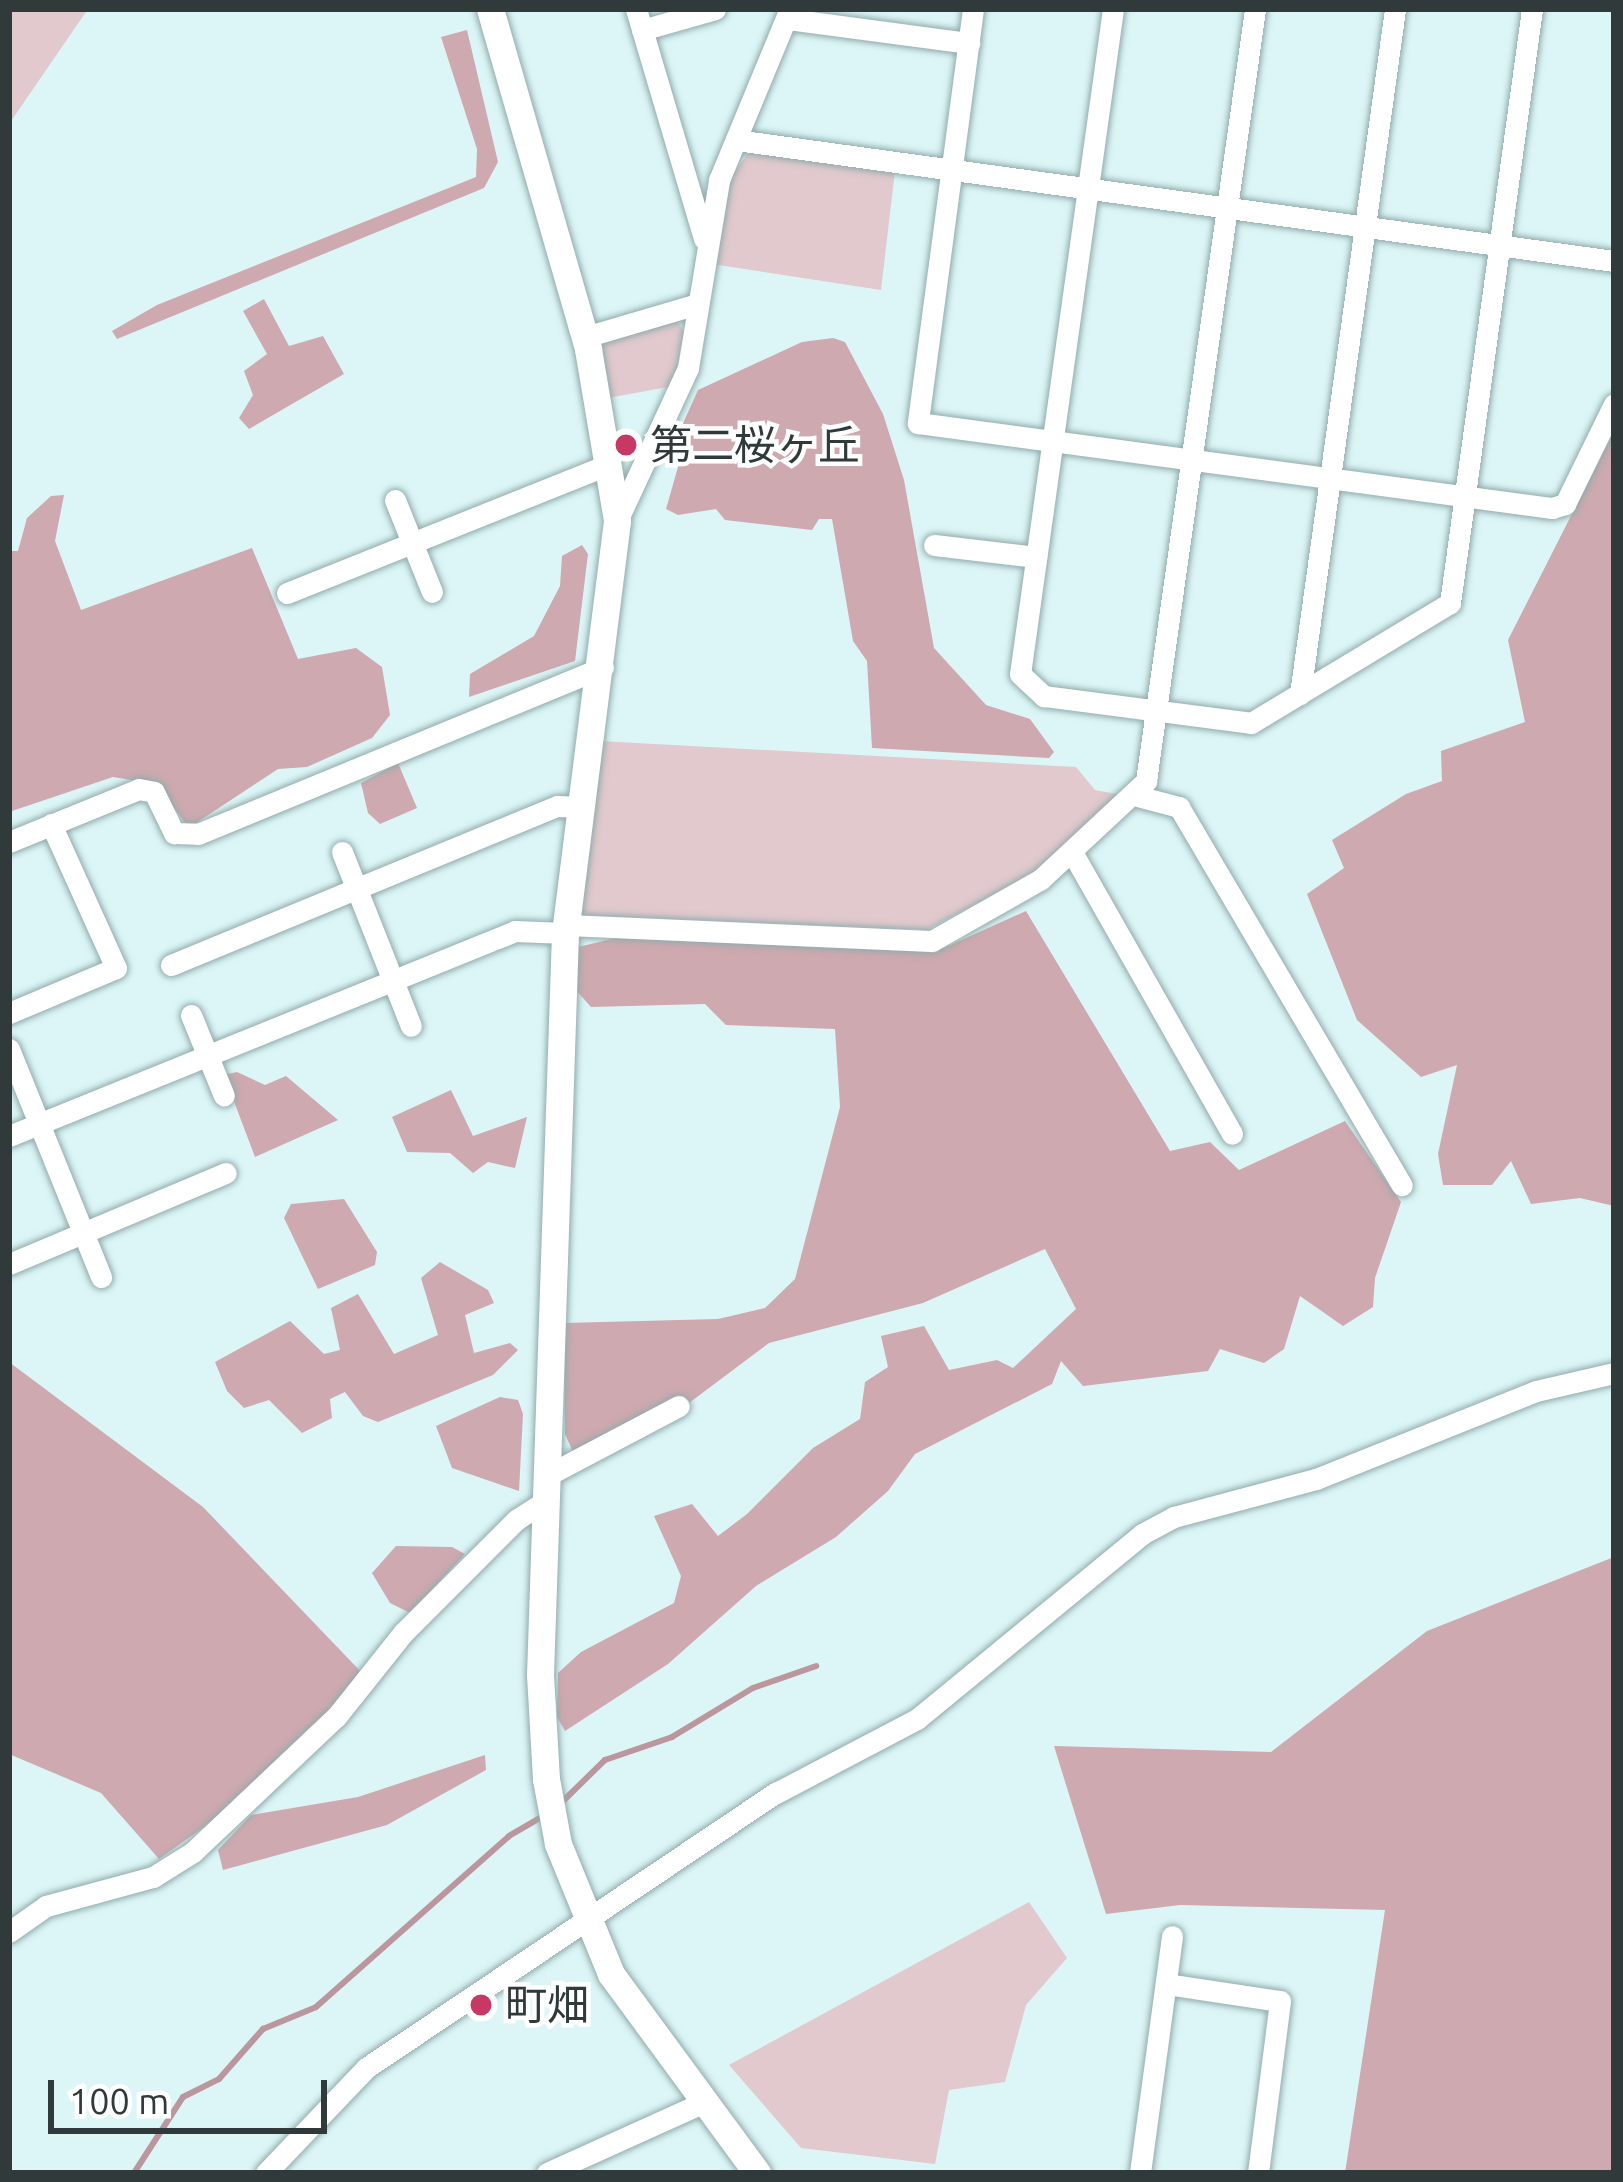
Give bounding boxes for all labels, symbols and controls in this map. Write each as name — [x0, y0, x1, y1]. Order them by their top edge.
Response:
place label: 第二桜ヶ丘 — [650, 420, 860, 470]
marker: 第二桜ヶ丘 — [613, 432, 639, 458]
place label: 町畑 — [505, 1980, 589, 2030]
marker: 町畑 — [468, 1992, 494, 2018]
scale bar — [54, 2056, 333, 2130]
text: 100 m — [69, 2080, 169, 2121]

